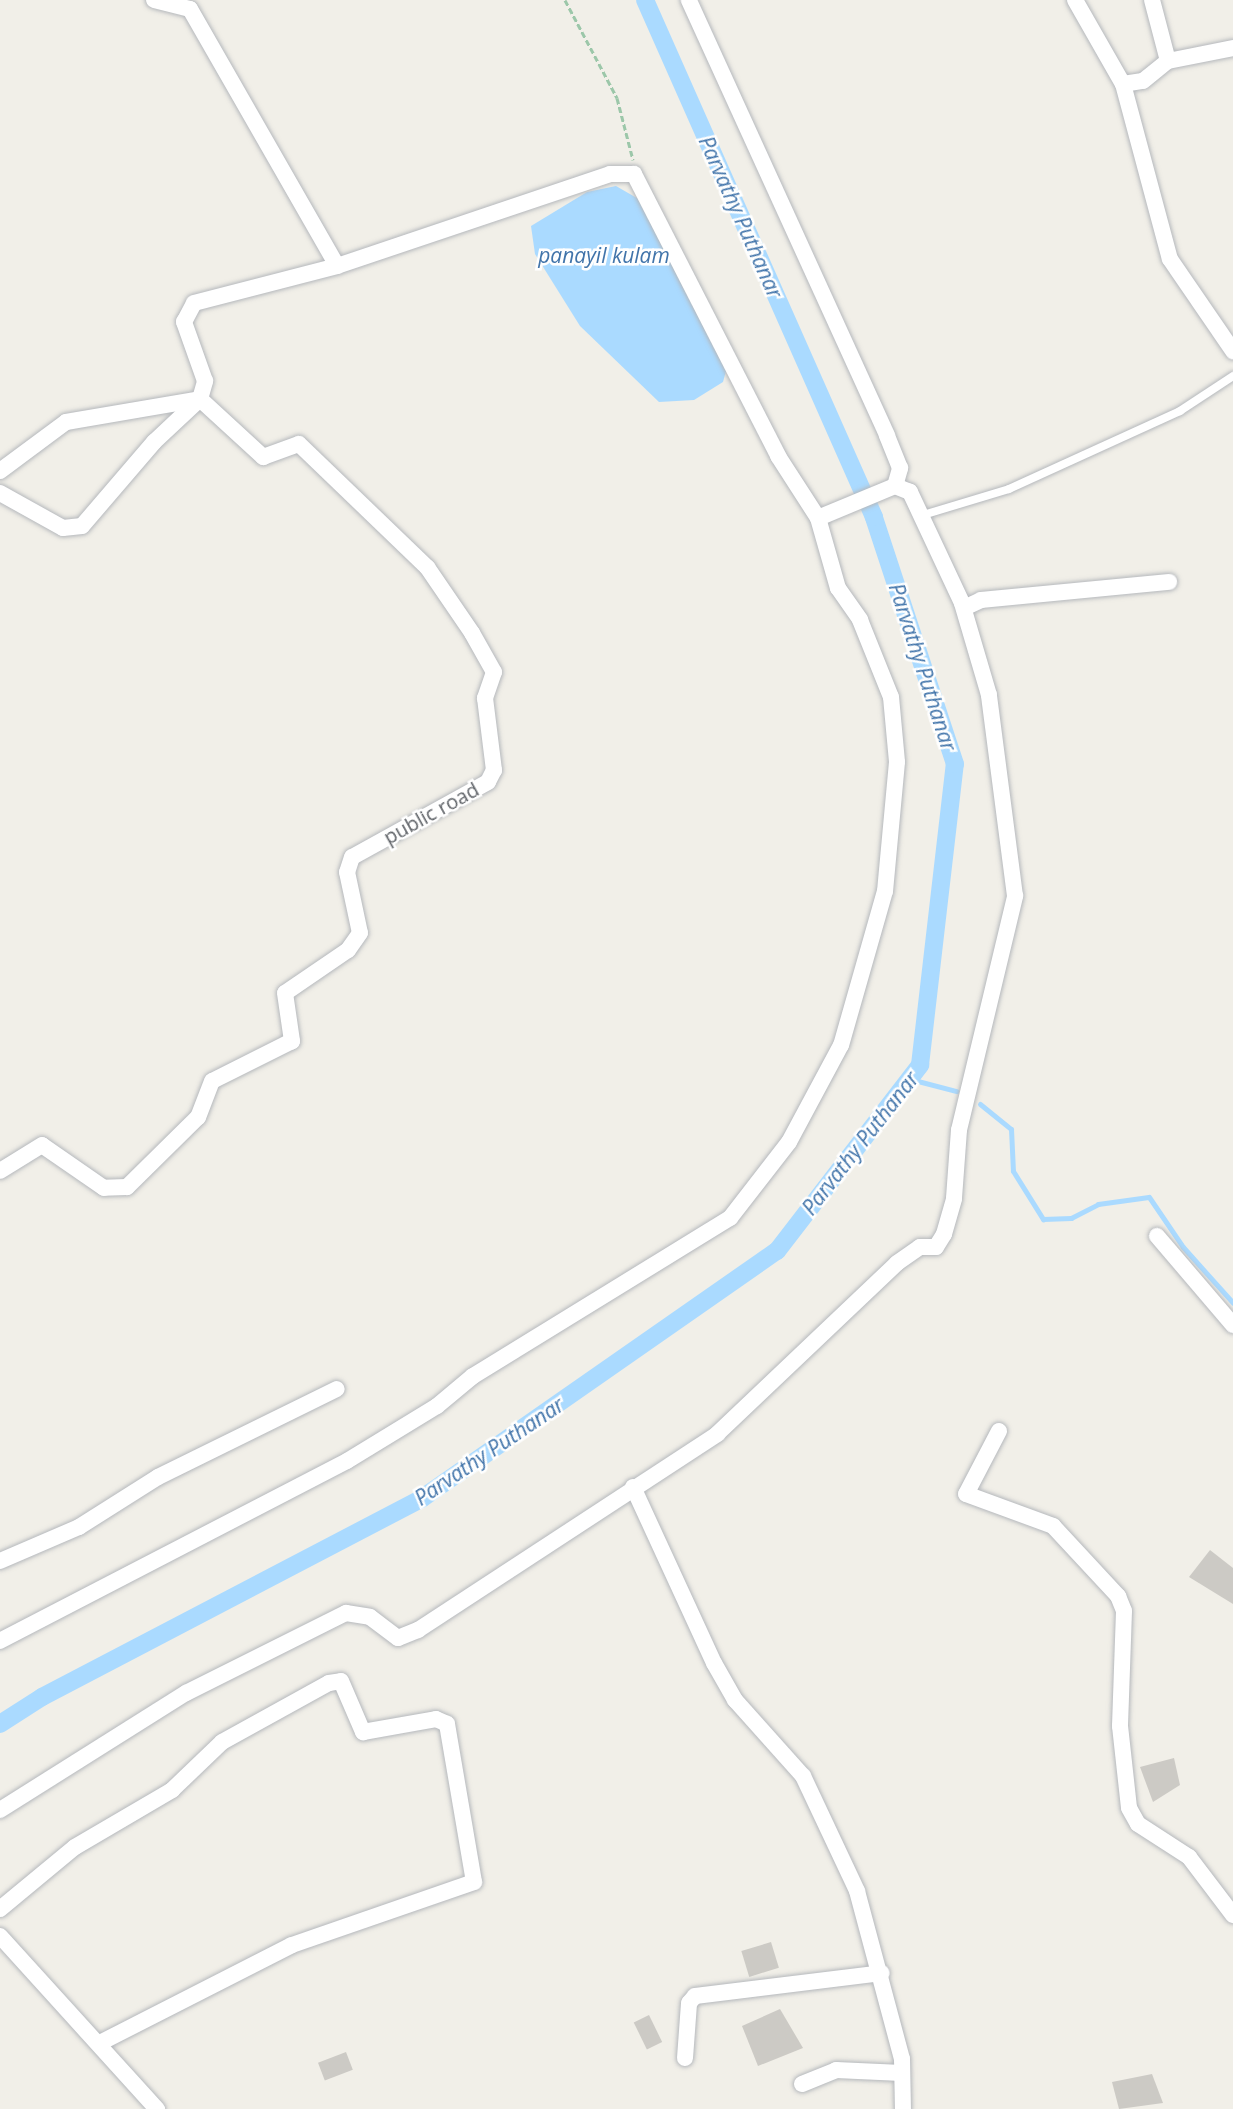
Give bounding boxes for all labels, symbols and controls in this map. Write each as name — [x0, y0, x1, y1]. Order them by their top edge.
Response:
water label: Parvathy Puthanar — [694, 132, 788, 302]
water label: panayil kulam — [538, 242, 670, 268]
water label: Parvathy Puthanar — [884, 580, 962, 754]
street label: public road — [379, 777, 483, 849]
water label: Parvathy Puthanar — [796, 1066, 924, 1220]
water label: Parvathy Puthanar — [409, 1392, 569, 1510]

